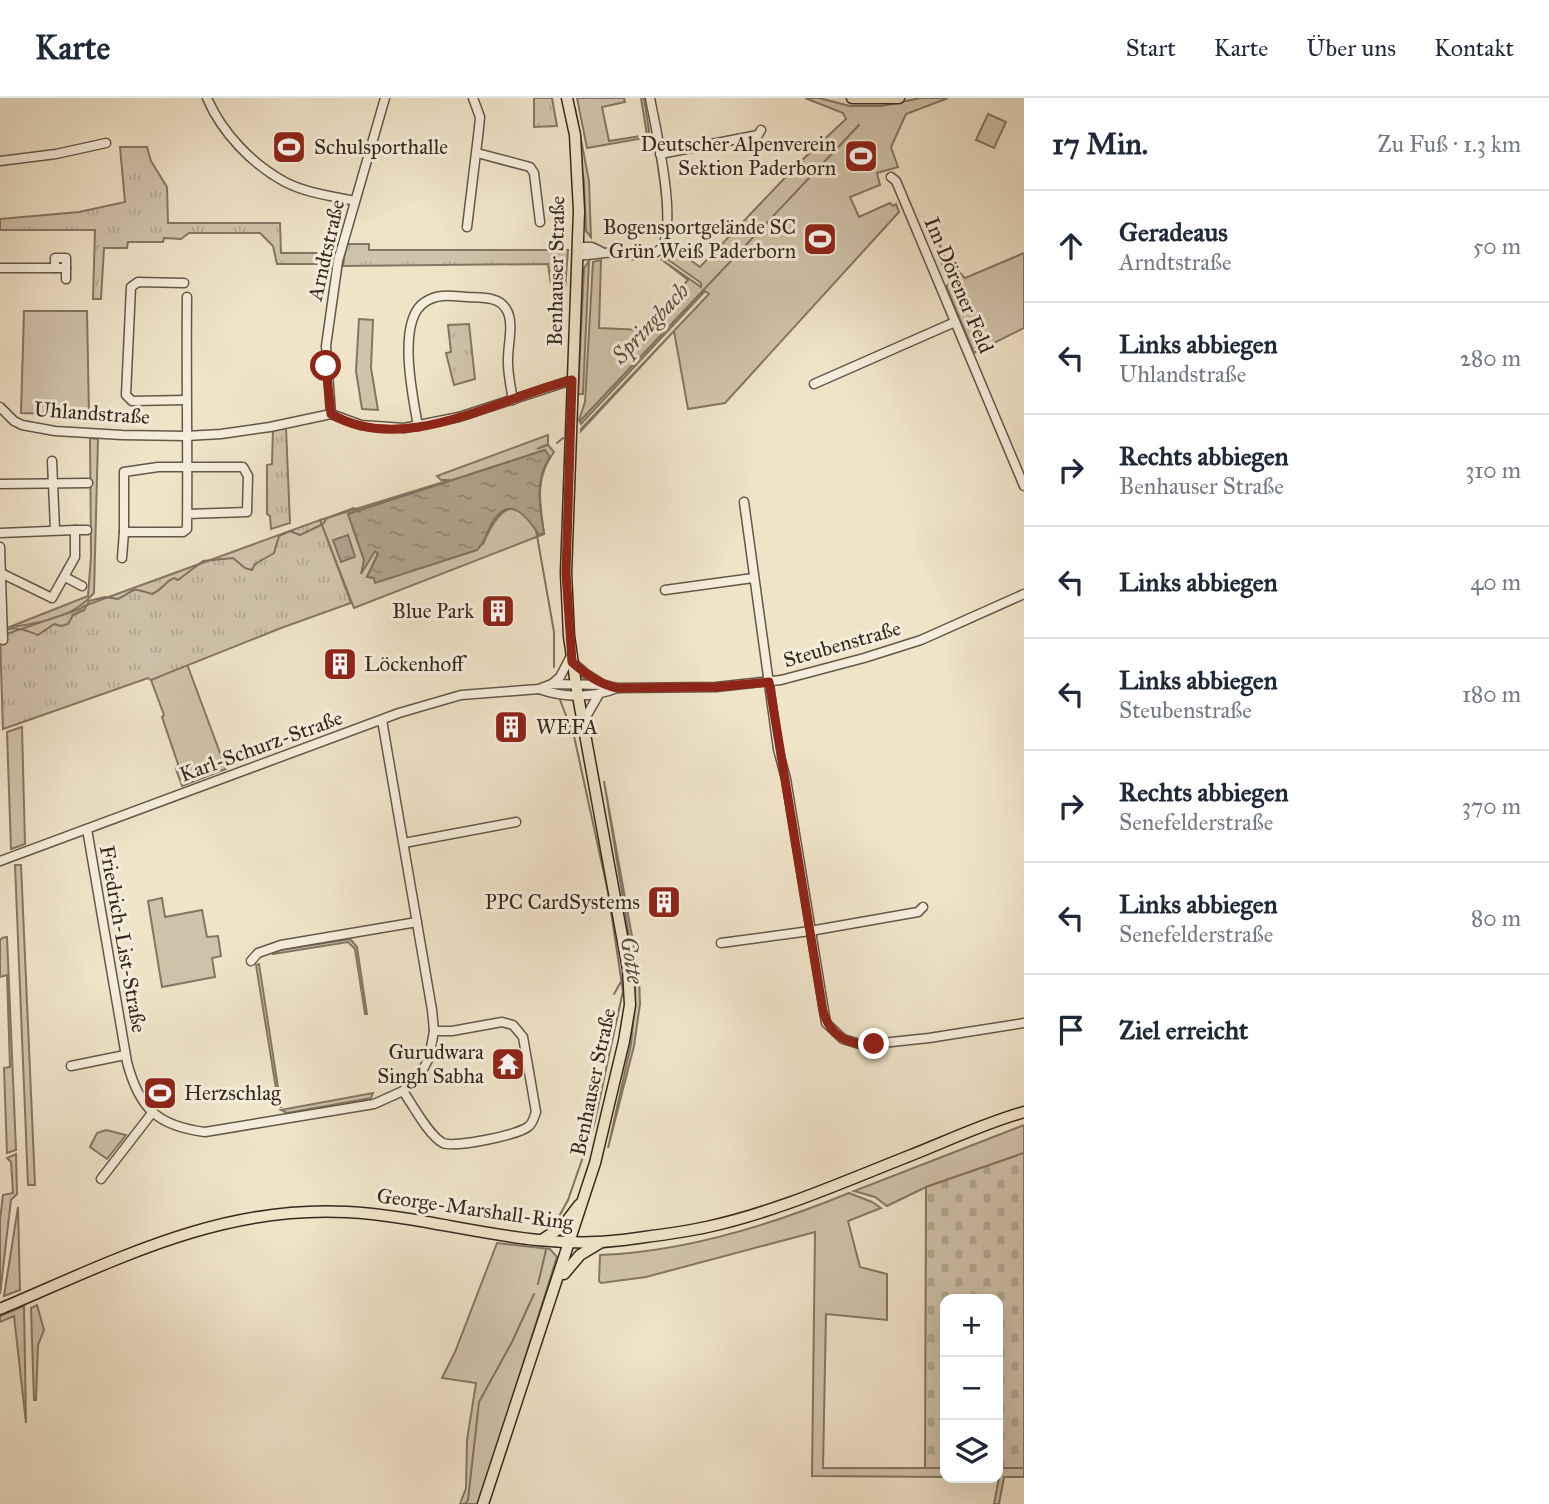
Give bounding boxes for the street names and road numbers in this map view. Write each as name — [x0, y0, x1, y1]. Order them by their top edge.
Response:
street label: Benhauser Straße — [542, 195, 570, 346]
street label: Arndtstraße — [302, 197, 350, 304]
street label: Im Dörener Feld — [919, 213, 1000, 357]
street label: Uhlandstraße — [33, 396, 151, 430]
street label: Steubenstraße — [780, 615, 904, 673]
street label: Karl-Schurz-Straße — [176, 704, 346, 788]
street label: Friedrich-List-Straße — [94, 843, 152, 1035]
street label: Benhauser Straße — [565, 1005, 621, 1158]
street label: George-Marshall-Ring — [375, 1182, 575, 1236]

